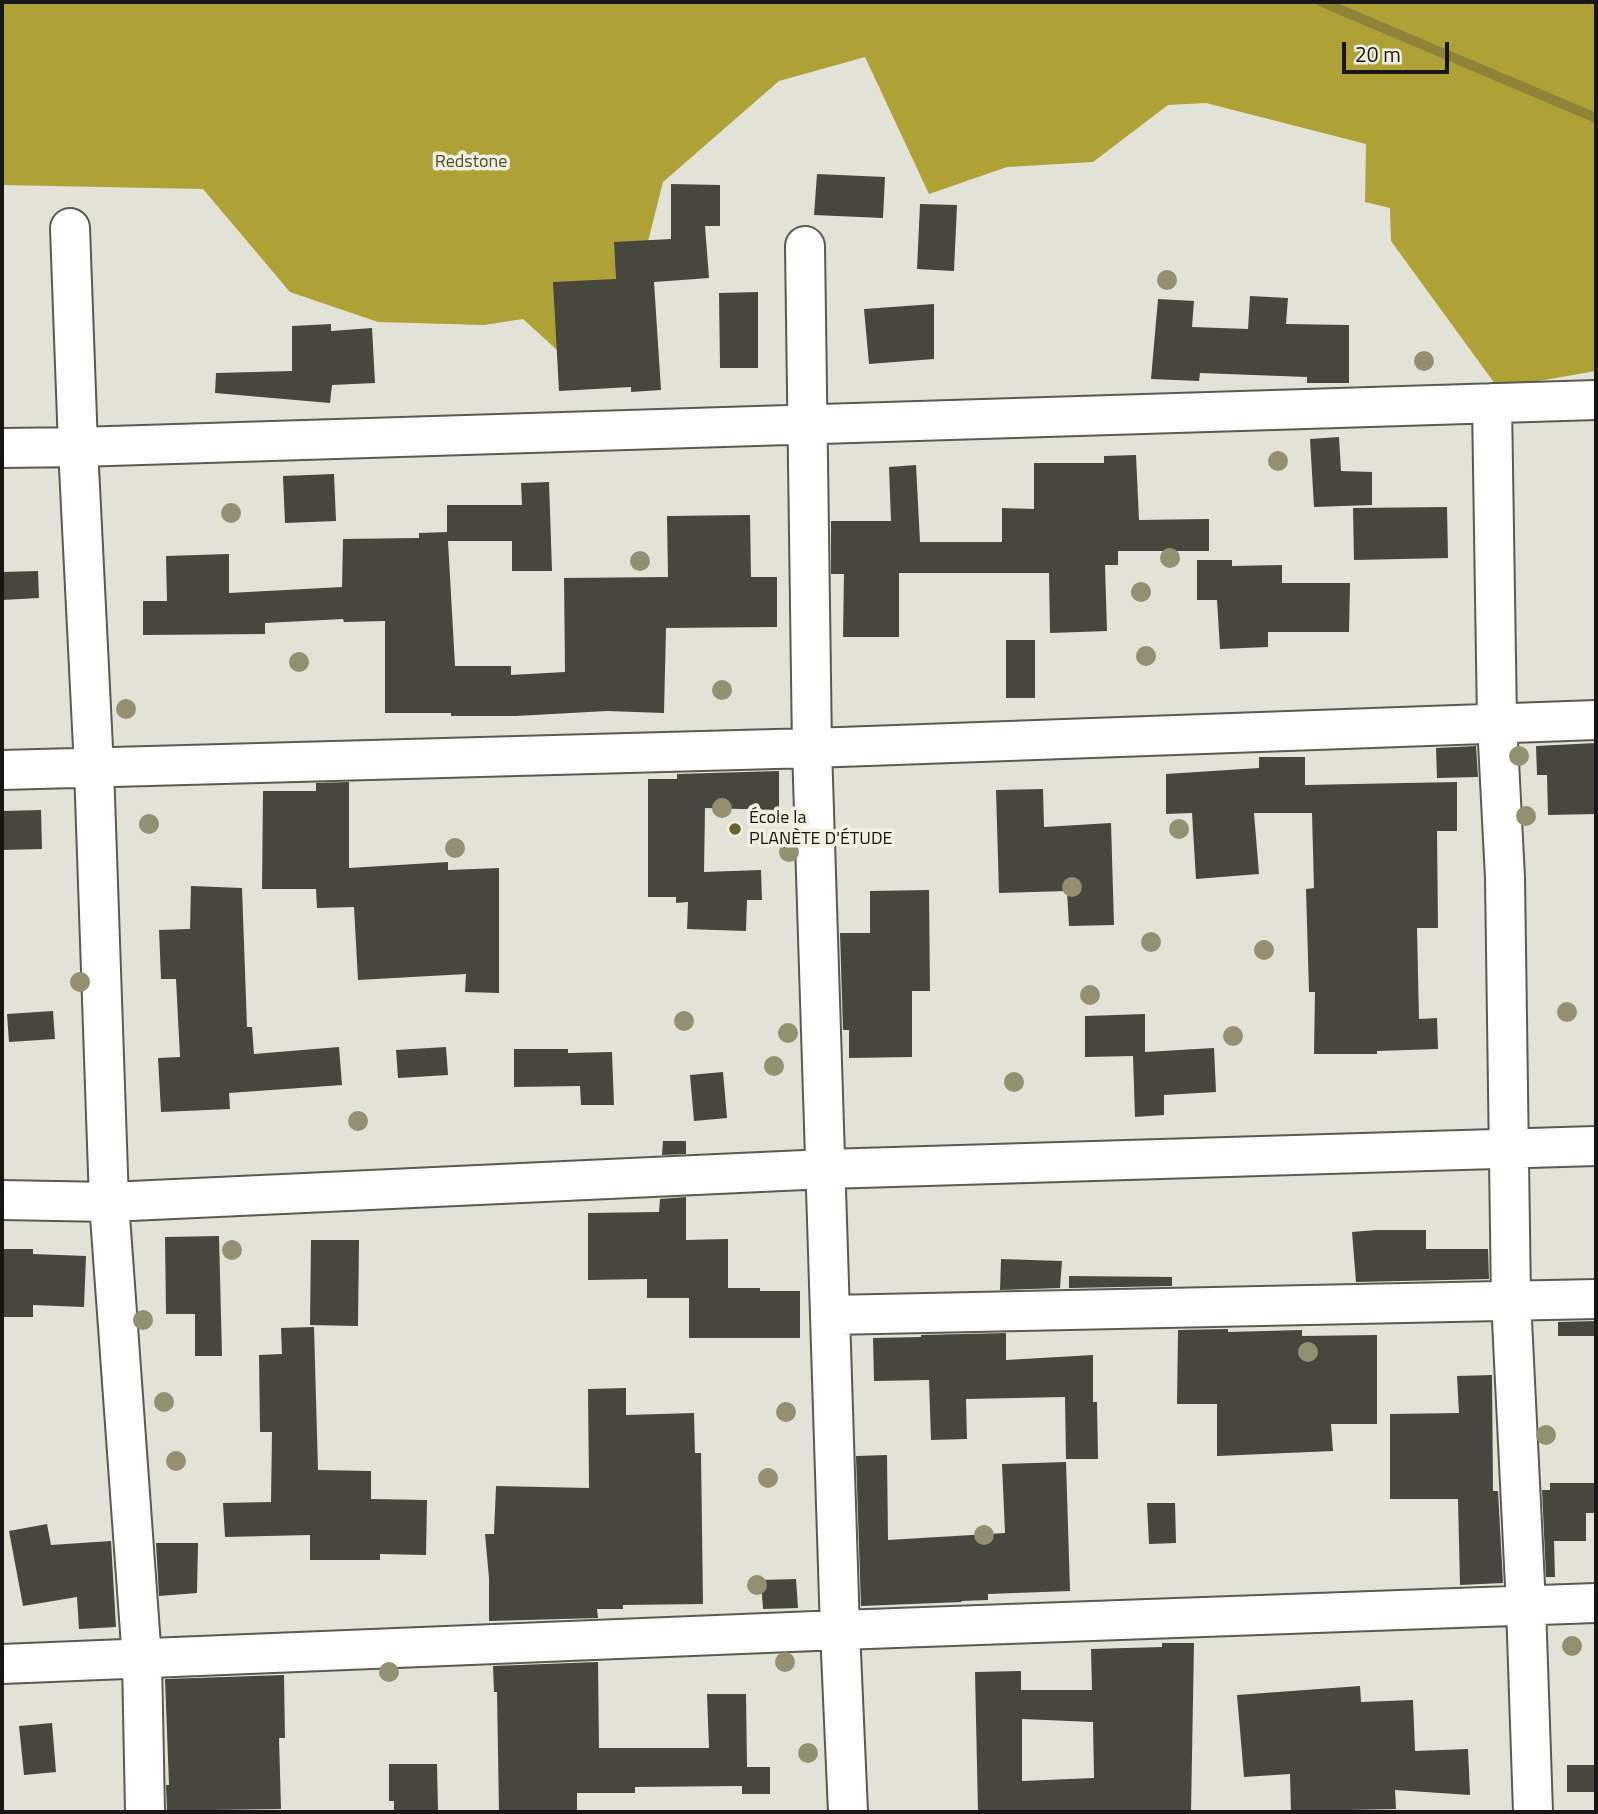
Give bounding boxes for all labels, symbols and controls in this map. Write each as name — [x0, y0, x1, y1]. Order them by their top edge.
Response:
scale bar — [1346, 28, 1453, 72]
text: 20 m — [1355, 38, 1401, 70]
park label: Redstone — [435, 152, 507, 174]
place label: École la PLANÈTE D'ÉTUDE — [749, 808, 892, 850]
marker: École la PLANÈTE D'ÉTUDE — [727, 821, 743, 837]

